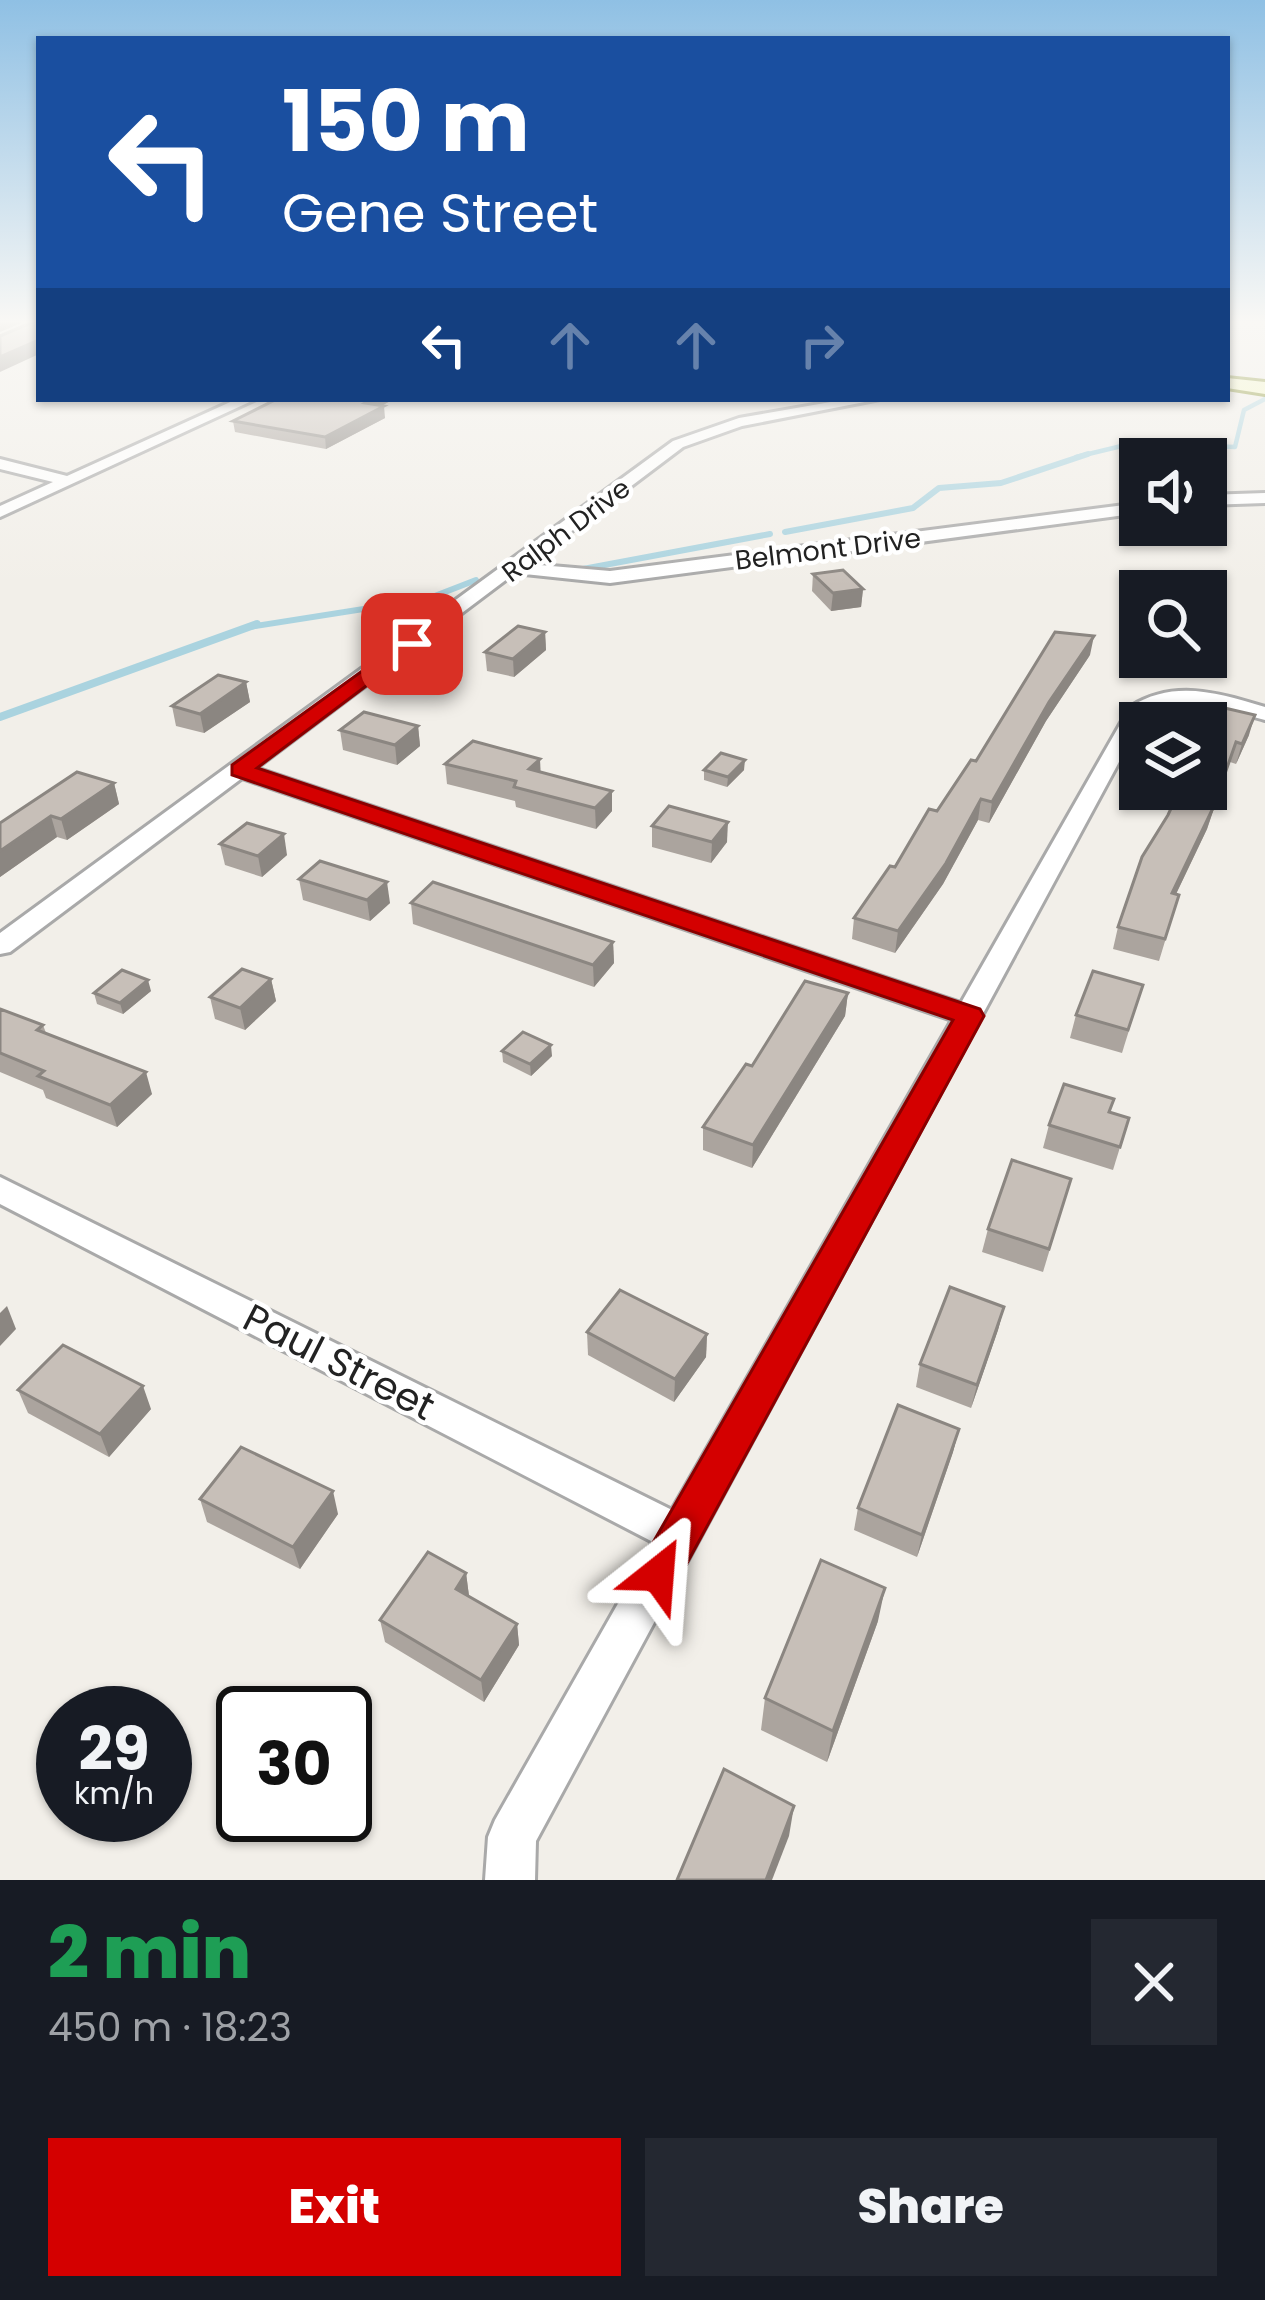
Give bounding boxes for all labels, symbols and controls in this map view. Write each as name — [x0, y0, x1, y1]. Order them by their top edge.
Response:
text: 150 m — [282, 63, 530, 180]
icon: left — [84, 84, 240, 240]
text: Gene Street — [282, 175, 598, 251]
icon: left — [411, 312, 477, 378]
icon: ahead — [537, 312, 603, 378]
icon: ahead — [663, 312, 729, 378]
icon: right — [789, 312, 855, 378]
map controls — [1119, 438, 1227, 810]
button: sound — [1119, 438, 1227, 546]
street label: Ralph Drive — [494, 470, 638, 590]
street label: Belmont Drive — [733, 519, 923, 579]
button: search — [1119, 570, 1227, 678]
pin — [361, 593, 463, 695]
icon: arrive — [379, 611, 445, 677]
button: layers — [1119, 702, 1227, 810]
street label: Paul Street — [234, 1290, 444, 1434]
position arrow — [595, 1511, 721, 1637]
speed limit sign: 30 — [216, 1686, 372, 1842]
text: 29 — [78, 1707, 150, 1791]
text: km/h — [74, 1772, 154, 1815]
text: 2 min — [48, 1902, 251, 2003]
button: close — [1091, 1919, 1217, 2045]
text: 450 m · 18:23 — [48, 2000, 292, 2055]
button: Exit — [48, 2138, 621, 2276]
button: Share — [645, 2138, 1217, 2276]

